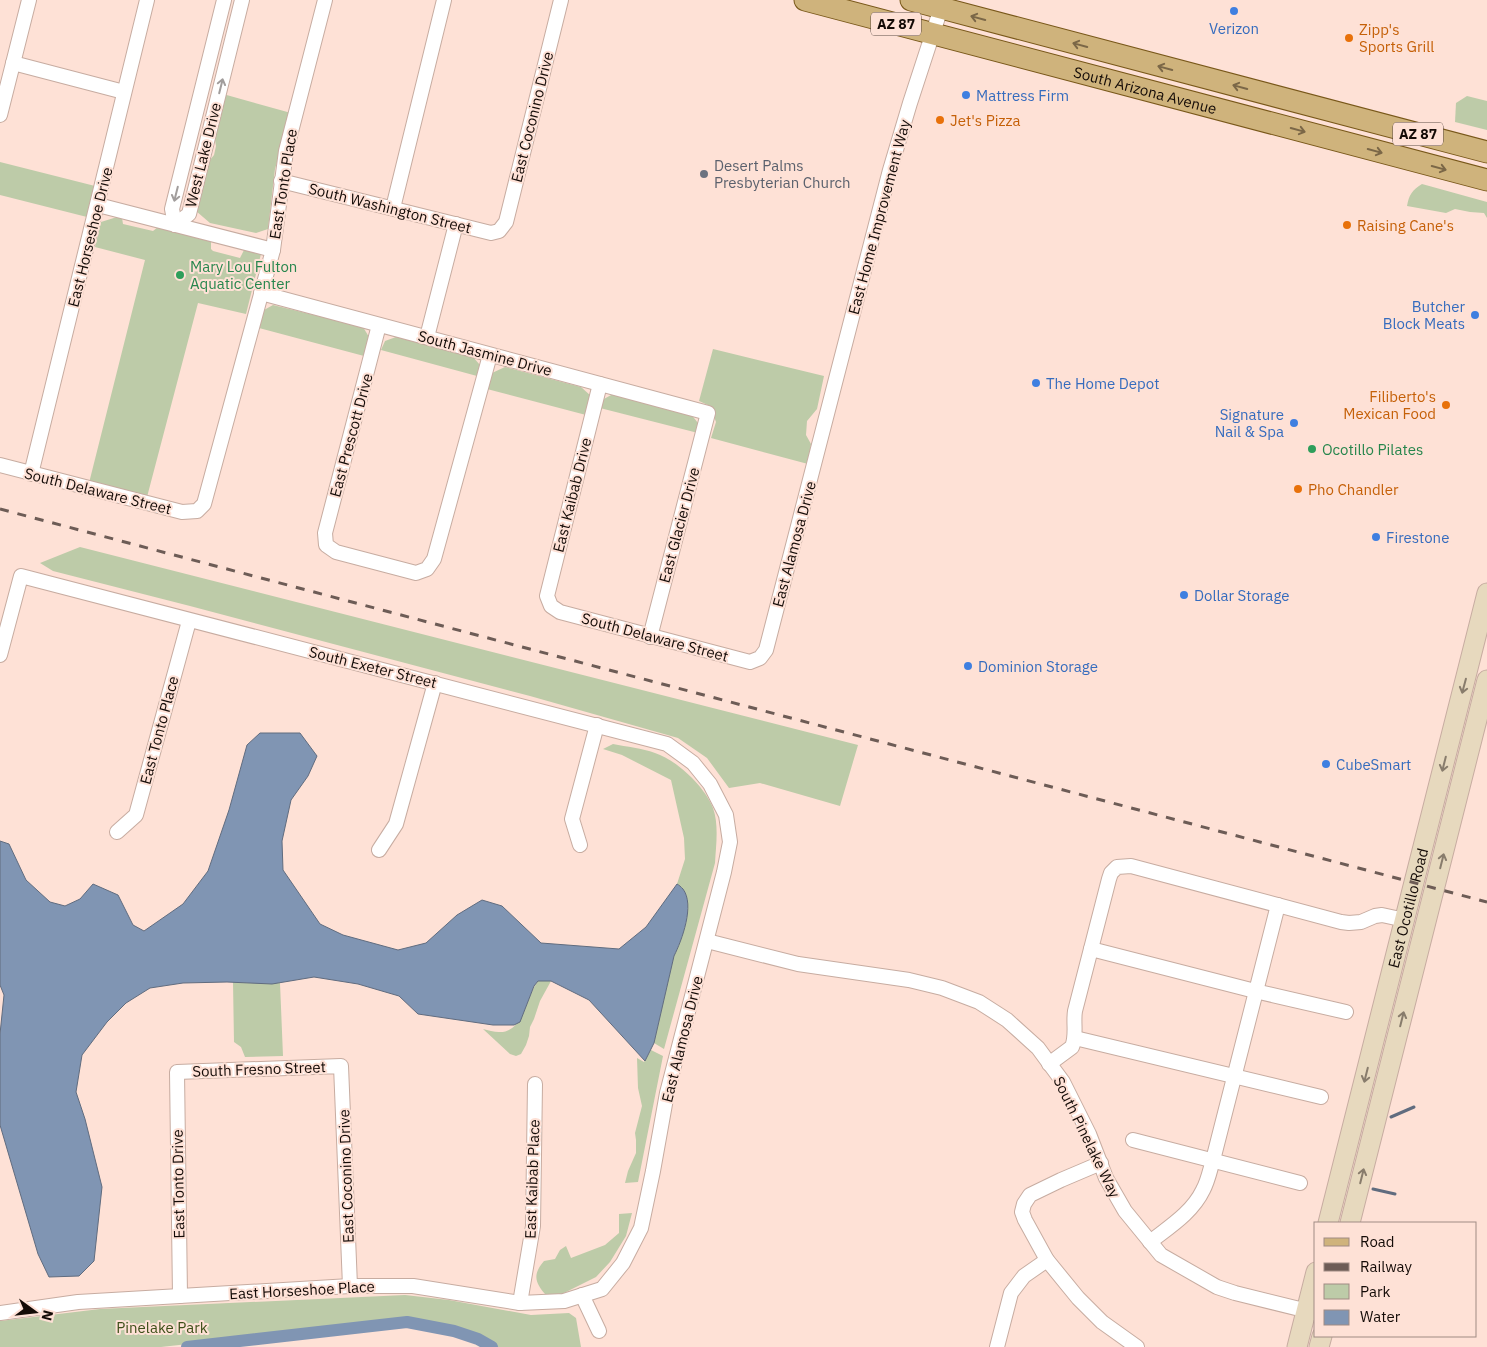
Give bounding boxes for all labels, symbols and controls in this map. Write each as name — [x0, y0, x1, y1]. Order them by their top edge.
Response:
marker: Verizon — [1228, 5, 1240, 17]
road number: AZ 87 — [871, 12, 921, 36]
one-way arrow — [970, 13, 986, 22]
place label: Verizon — [1209, 19, 1259, 38]
place label: Zipp's Sports Grill — [1359, 20, 1434, 56]
marker: Zipp's Sports Grill — [1343, 32, 1355, 44]
one-way arrow — [1072, 40, 1088, 49]
street label: East Coconino Drive — [507, 50, 557, 184]
street label: South Arizona Avenue — [1072, 62, 1219, 118]
one-way arrow — [1157, 62, 1173, 72]
one-way arrow — [217, 78, 226, 94]
one-way arrow — [1233, 82, 1249, 92]
place label: Mattress Firm — [976, 86, 1069, 105]
marker: Mattress Firm — [960, 89, 972, 101]
street label: West Lake Drive — [181, 101, 225, 209]
place label: Jet's Pizza — [950, 111, 1020, 130]
marker: Jet's Pizza — [934, 114, 946, 126]
street label: East Home Improvement Way — [844, 117, 914, 317]
road number: AZ 87 — [1393, 122, 1443, 146]
one-way arrow — [1290, 126, 1306, 136]
street label: East Tonto Place — [265, 128, 301, 240]
one-way arrow — [1366, 146, 1382, 156]
place label: Desert Palms Presbyterian Church — [714, 156, 851, 192]
one-way arrow — [1430, 163, 1446, 173]
street label: East Horseshoe Drive — [63, 165, 117, 309]
marker: Desert Palms Presbyterian Church — [698, 168, 710, 180]
street label: South Washington Street — [307, 179, 473, 237]
one-way arrow — [171, 186, 180, 202]
place label: Raising Cane's — [1357, 216, 1454, 235]
marker: Raising Cane's — [1341, 219, 1353, 231]
place label: Mary Lou Fulton Aquatic Center — [190, 257, 297, 293]
marker: Mary Lou Fulton Aquatic Center — [174, 269, 186, 281]
place label: Butcher Block Meats — [1383, 297, 1465, 333]
marker: Butcher Block Meats — [1469, 309, 1481, 321]
street label: South Jasmine Drive — [416, 326, 554, 380]
street label: East Prescott Drive — [325, 371, 377, 499]
place label: The Home Depot — [1046, 374, 1159, 393]
marker: The Home Depot — [1030, 377, 1042, 389]
place label: Filiberto's Mexican Food — [1343, 387, 1436, 423]
marker: Filiberto's Mexican Food — [1440, 399, 1452, 411]
place label: Signature Nail & Spa — [1215, 405, 1284, 441]
marker: Signature Nail & Spa — [1288, 417, 1300, 429]
street label: East Kaibab Drive — [549, 436, 595, 554]
place label: Ocotillo Pilates — [1322, 440, 1423, 459]
marker: Ocotillo Pilates — [1306, 443, 1318, 455]
street label: South Delaware Street — [22, 464, 174, 518]
street label: East Glacier Drive — [654, 465, 704, 585]
street label: East Alamosa Drive — [768, 479, 820, 609]
place label: Pho Chandler — [1308, 480, 1399, 499]
marker: Pho Chandler — [1292, 483, 1304, 495]
place label: Firestone — [1386, 528, 1449, 547]
marker: Firestone — [1370, 531, 1382, 543]
place label: Dollar Storage — [1194, 586, 1289, 605]
marker: Dollar Storage — [1178, 589, 1190, 601]
street label: South Delaware Street — [580, 608, 730, 666]
street label: South Exeter Street — [307, 642, 439, 692]
place label: Dominion Storage — [978, 657, 1098, 676]
marker: Dominion Storage — [962, 660, 974, 672]
street label: East Tonto Place — [135, 674, 183, 786]
one-way arrow — [1458, 677, 1468, 693]
place label: CubeSmart — [1336, 755, 1411, 774]
one-way arrow — [1439, 756, 1448, 772]
marker: CubeSmart — [1320, 758, 1332, 770]
street label: East Ocotillo Road — [1383, 846, 1432, 970]
one-way arrow — [1437, 853, 1447, 869]
street label: East Alamosa Drive — [657, 974, 707, 1104]
one-way arrow — [1398, 1011, 1407, 1027]
street label: South Fresno Street — [192, 1057, 326, 1081]
one-way arrow — [1361, 1066, 1370, 1082]
street label: South Pinelake Way — [1049, 1073, 1125, 1201]
street label: East Coconino Drive — [334, 1109, 358, 1243]
street label: East Kaibab Place — [520, 1119, 544, 1239]
street label: East Tonto Drive — [168, 1129, 188, 1239]
one-way arrow — [1358, 1168, 1367, 1184]
legend — [1314, 1222, 1477, 1337]
text: Road — [1360, 1232, 1395, 1251]
text: Railway — [1360, 1257, 1413, 1276]
street label: East Horseshoe Place — [229, 1277, 375, 1303]
text: Park — [1360, 1282, 1390, 1301]
north arrow — [10, 1287, 60, 1337]
text: Water — [1360, 1307, 1401, 1326]
text: N — [38, 1308, 58, 1323]
park label: Pinelake Park — [116, 1318, 208, 1337]

